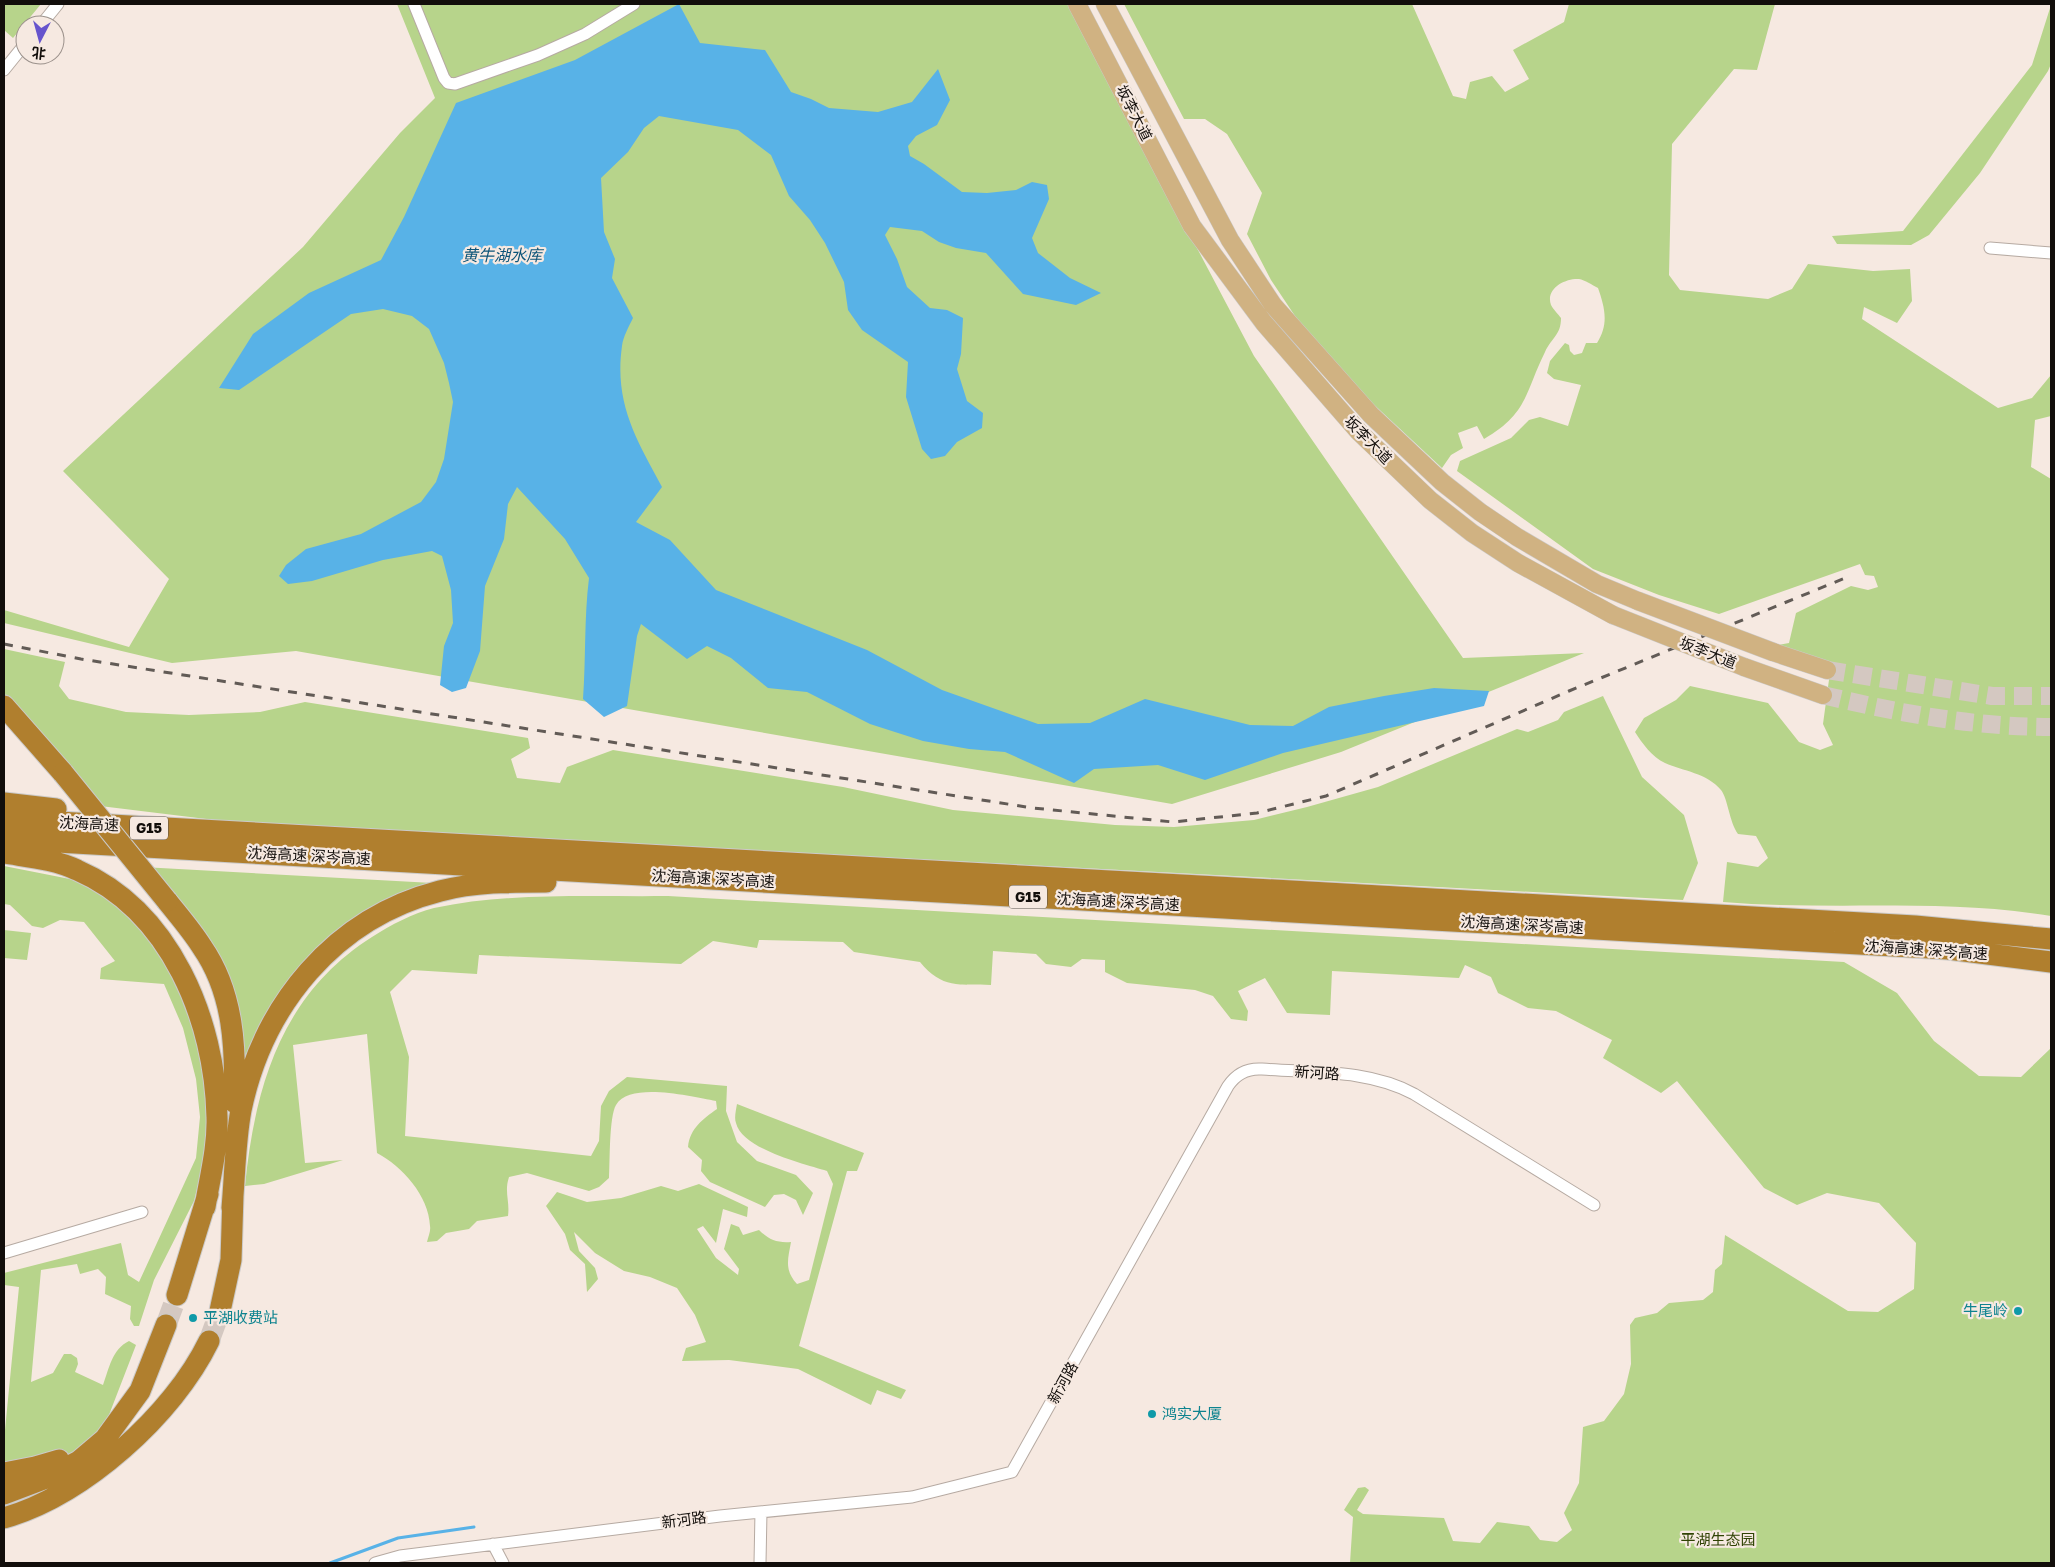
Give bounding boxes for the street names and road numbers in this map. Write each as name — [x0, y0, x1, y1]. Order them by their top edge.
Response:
street label: 坂李大道 — [1113, 82, 1157, 143]
street label: 坂李大道 — [1341, 411, 1396, 467]
street label: 坂李大道 — [1677, 632, 1740, 672]
street label: 沈海高速 — [59, 812, 119, 834]
road number: G15 — [130, 816, 168, 840]
street label: 沈海高速 深岑高速 — [247, 843, 371, 867]
street label: 沈海高速 深岑高速 — [651, 866, 775, 890]
road number: G15 — [1009, 886, 1047, 909]
street label: 沈海高速 深岑高速 — [1056, 889, 1180, 913]
street label: 沈海高速 深岑高速 — [1460, 912, 1584, 936]
street label: 沈海高速 深岑高速 — [1864, 936, 1988, 962]
street label: 新河路 — [1294, 1061, 1340, 1083]
street label: 新河路 — [1043, 1358, 1081, 1407]
street label: 新河路 — [660, 1507, 707, 1531]

